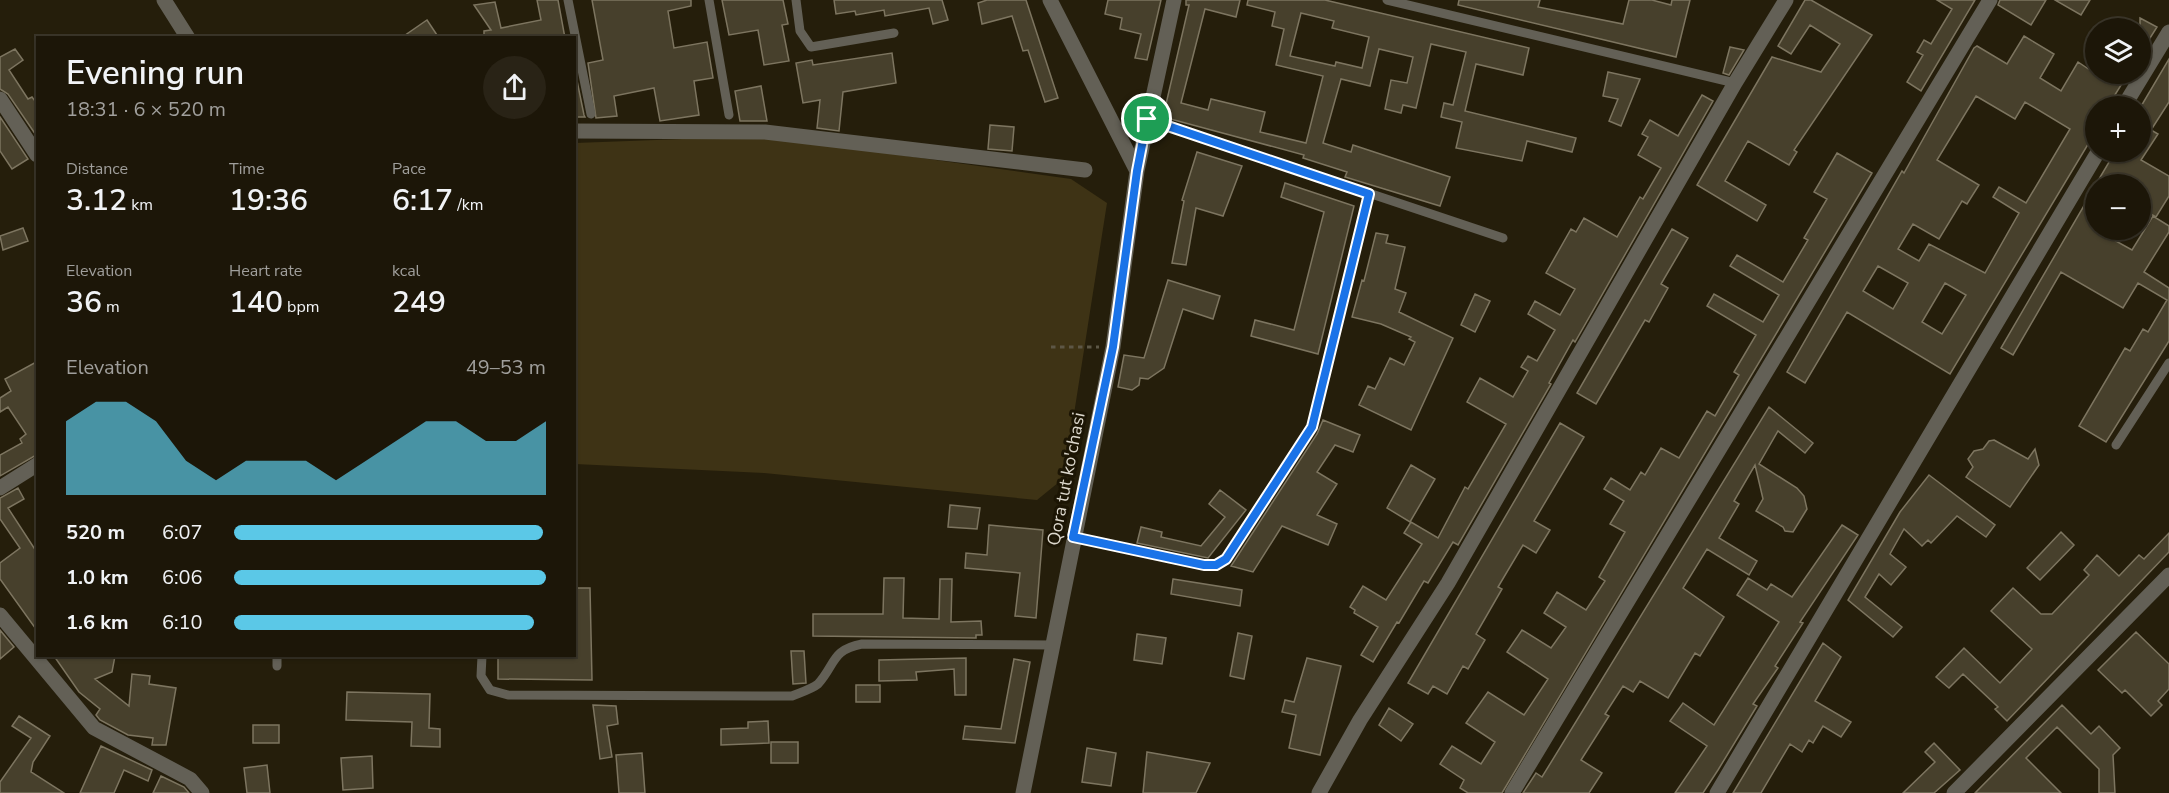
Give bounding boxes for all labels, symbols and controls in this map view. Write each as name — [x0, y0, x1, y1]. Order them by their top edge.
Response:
map controls — [2085, 18, 2151, 240]
button: layers — [2085, 18, 2151, 84]
text: Evening run — [66, 51, 244, 96]
button: share — [483, 56, 546, 119]
pin — [1121, 93, 1172, 144]
text: 18:31 · 6 × 520 m — [66, 96, 226, 123]
button: + — [2085, 96, 2151, 162]
icon: arrive — [1130, 102, 1163, 135]
text: Distance — [66, 158, 128, 180]
text: Time — [229, 158, 265, 180]
text: Pace — [392, 158, 426, 180]
button: − — [2085, 174, 2151, 240]
text: 3.12 — [66, 180, 127, 221]
text: 19:36 — [229, 180, 308, 221]
text: 6:17 — [392, 180, 453, 221]
text: km — [127, 194, 153, 216]
text: /km — [453, 194, 483, 216]
text: Elevation — [66, 260, 132, 282]
text: Heart rate — [229, 260, 302, 282]
text: kcal — [392, 260, 420, 282]
text: 36 — [66, 282, 102, 323]
text: 140 — [229, 282, 283, 323]
text: 249 — [392, 282, 446, 323]
text: m — [102, 296, 120, 318]
text: bpm — [283, 296, 319, 318]
text: Elevation — [66, 354, 149, 381]
text: 49–53 m — [466, 354, 546, 381]
street label: Qora tut ko'chasi — [1041, 410, 1091, 548]
text: 520 m — [66, 519, 125, 546]
text: 6:07 — [162, 519, 203, 546]
text: 1.0 km — [66, 564, 129, 591]
text: 6:06 — [162, 564, 203, 591]
text: 1.6 km — [66, 609, 129, 636]
text: 6:10 — [162, 609, 203, 636]

